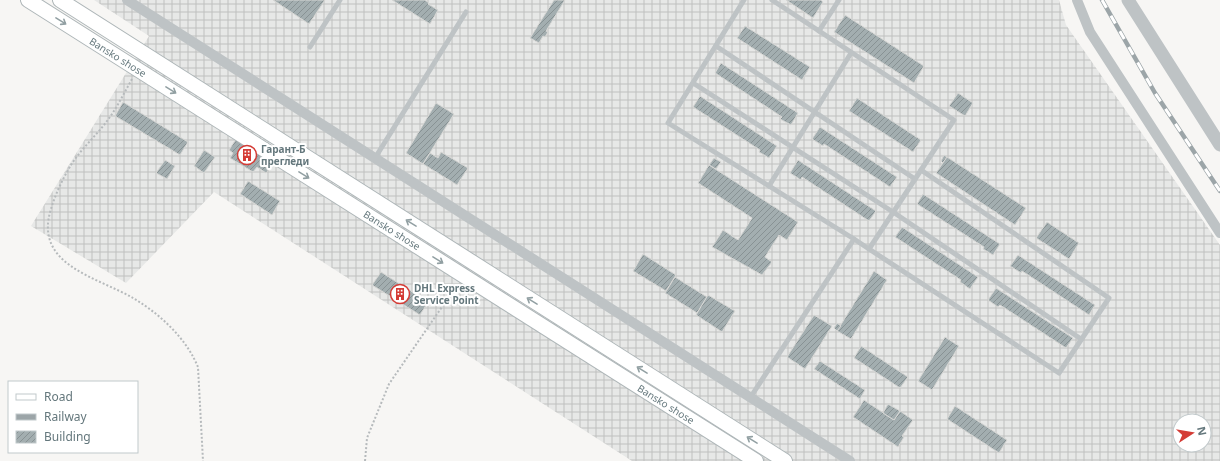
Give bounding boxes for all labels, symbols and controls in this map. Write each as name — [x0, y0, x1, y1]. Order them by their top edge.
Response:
one-way arrow — [55, 17, 66, 25]
street label: Bansko shose — [87, 34, 149, 80]
one-way arrow — [165, 87, 177, 95]
place label: Гарант-Б прегледи — [261, 142, 309, 168]
building icon: Гарант-Б прегледи — [236, 144, 258, 166]
one-way arrow — [298, 171, 309, 179]
street label: Bansko shose — [361, 207, 423, 253]
one-way arrow — [406, 219, 417, 227]
one-way arrow — [432, 256, 444, 264]
place label: DHL Express Service Point — [414, 281, 479, 307]
building icon: DHL Express Service Point — [389, 283, 411, 305]
one-way arrow — [527, 296, 538, 305]
one-way arrow — [636, 366, 648, 374]
legend — [8, 381, 138, 453]
street label: Bansko shose — [635, 381, 697, 427]
text: Road — [44, 388, 73, 405]
text: Railway — [44, 408, 88, 425]
north arrow — [1172, 413, 1212, 453]
text: N — [1194, 425, 1211, 437]
text: Building — [44, 428, 91, 445]
one-way arrow — [747, 436, 758, 444]

